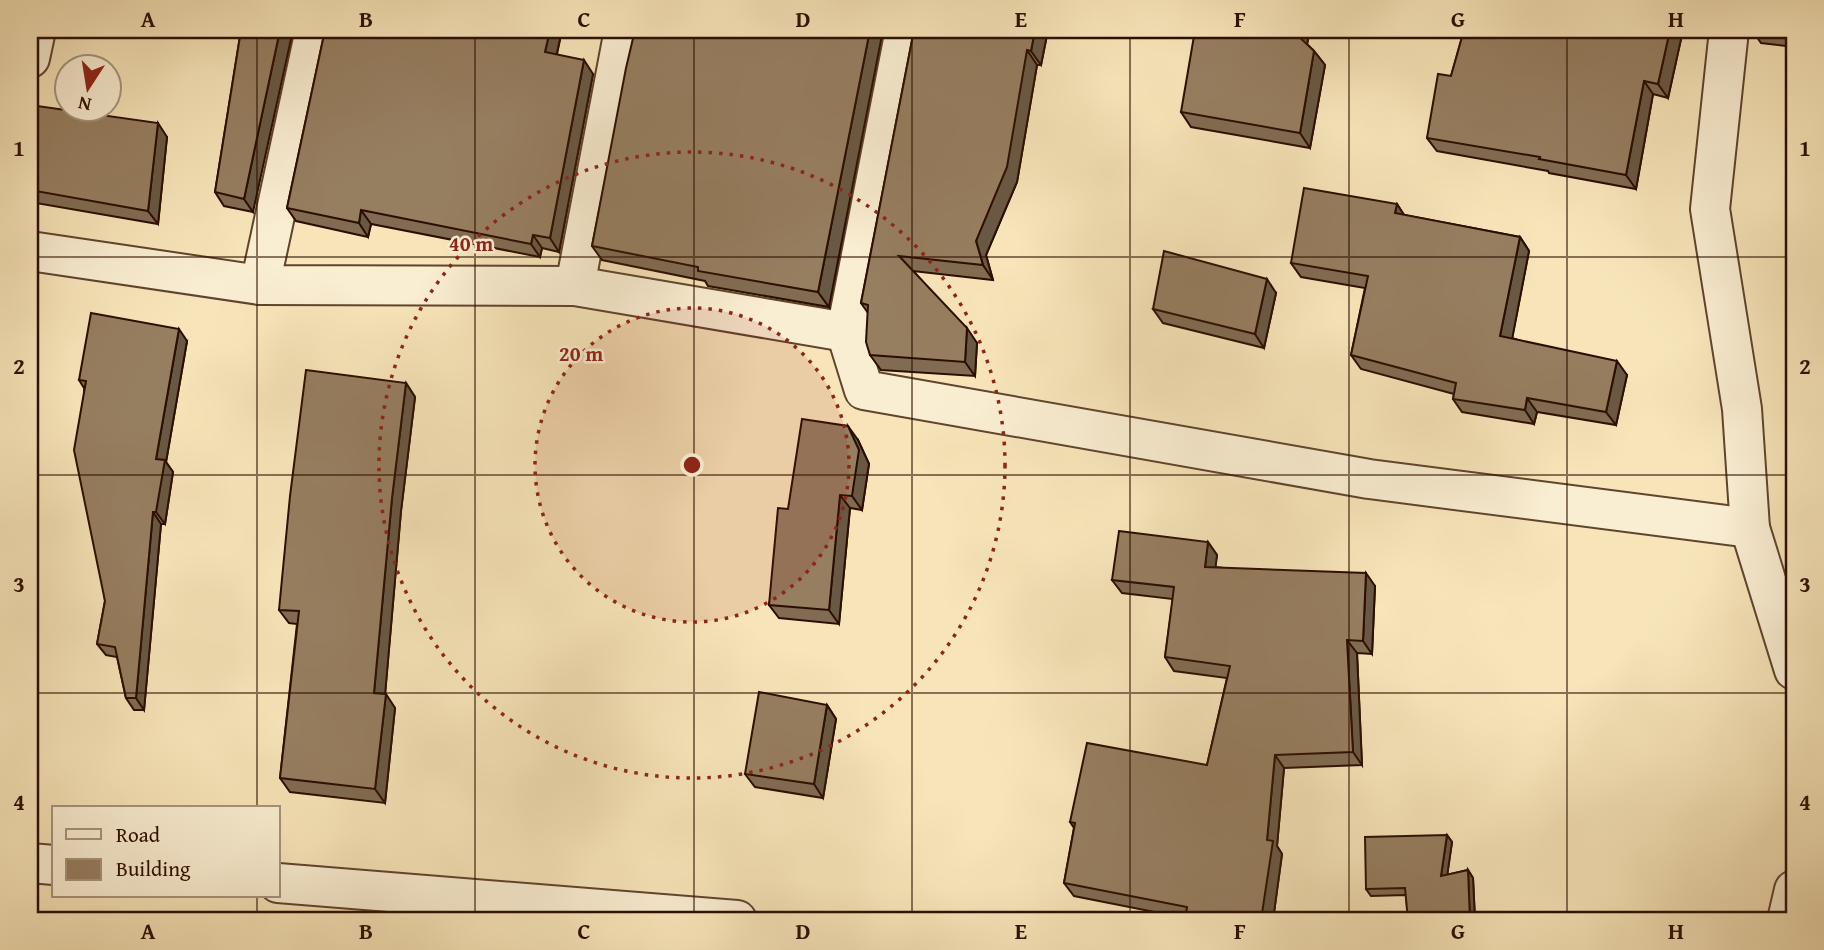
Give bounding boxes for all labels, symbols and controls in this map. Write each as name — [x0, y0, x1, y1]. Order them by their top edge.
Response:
text: A — [141, 2, 156, 35]
text: B — [359, 2, 373, 35]
text: C — [577, 2, 591, 35]
text: D — [796, 2, 811, 35]
text: E — [1015, 2, 1027, 35]
text: F — [1234, 2, 1246, 35]
text: G — [1451, 2, 1465, 35]
text: H — [1668, 2, 1684, 35]
north arrow — [52, 52, 122, 122]
text: N — [75, 90, 94, 120]
text: 1 — [13, 131, 25, 164]
text: 1 — [1799, 131, 1811, 164]
text: 40 m — [449, 228, 493, 259]
text: 20 m — [559, 338, 603, 369]
text: 2 — [13, 349, 25, 382]
text: 2 — [1799, 349, 1811, 382]
centre of rings — [680, 453, 704, 477]
text: 3 — [13, 567, 25, 600]
text: 3 — [1799, 567, 1811, 600]
text: 4 — [13, 785, 25, 818]
text: 4 — [1799, 785, 1811, 818]
legend — [52, 806, 280, 898]
text: Road — [116, 819, 161, 850]
text: Building — [116, 853, 191, 884]
text: A — [141, 914, 156, 947]
text: B — [359, 914, 373, 947]
text: C — [577, 914, 591, 947]
text: D — [796, 914, 811, 947]
text: E — [1015, 914, 1027, 947]
text: F — [1234, 914, 1246, 947]
text: G — [1451, 914, 1465, 947]
text: H — [1668, 914, 1684, 947]

